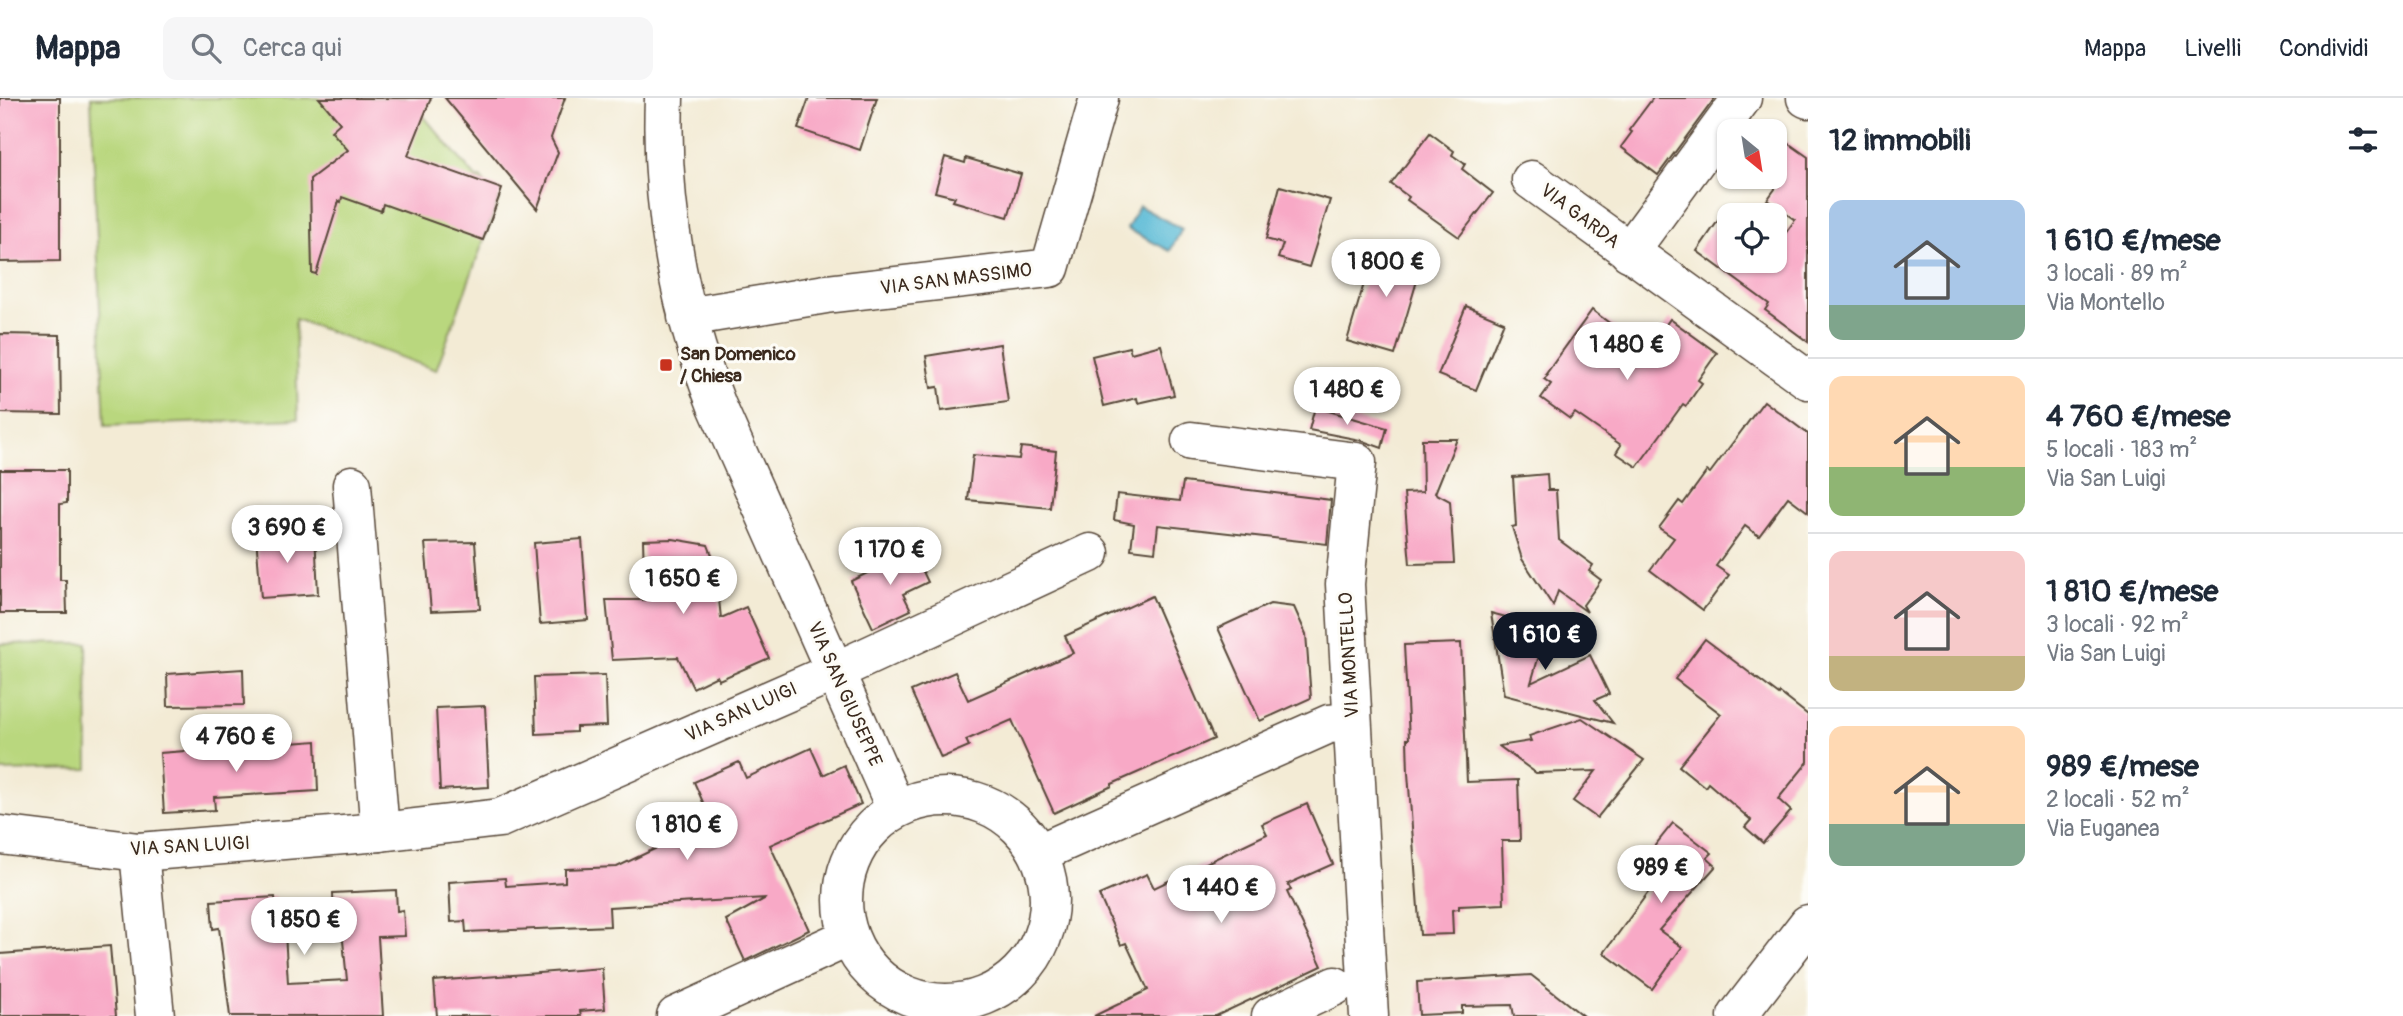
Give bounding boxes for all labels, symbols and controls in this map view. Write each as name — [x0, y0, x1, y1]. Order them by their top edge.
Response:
search box — [163, 17, 653, 80]
text: Mappa — [35, 28, 121, 69]
icon: search — [187, 29, 225, 67]
text: Cerca qui — [243, 32, 342, 64]
text: Mappa — [2084, 34, 2146, 63]
text: Livelli — [2184, 34, 2241, 63]
text: Condividi — [2279, 34, 2368, 63]
north arrow — [1717, 119, 1787, 189]
map controls — [1717, 119, 1787, 273]
icon: filters — [2344, 121, 2382, 159]
text: 12 immobili — [1829, 122, 1971, 159]
street label: VIA GARDA — [1535, 178, 1625, 254]
button: locate — [1717, 203, 1787, 273]
text: 1 610 €/mese — [2046, 222, 2221, 259]
icon: home — [1885, 228, 1969, 312]
pin: 1 800 € — [1321, 240, 1451, 299]
text: 1 800 € — [1347, 247, 1425, 276]
street label: VIA SAN MASSIMO — [879, 258, 1033, 300]
text: 3 locali · 89 m² — [2046, 259, 2188, 288]
text: Via Montello — [2046, 288, 2165, 317]
pin: 1 480 € — [1562, 322, 1692, 382]
text: 1 480 € — [1590, 330, 1664, 359]
place label: San Domenico / Chiesa — [680, 342, 796, 388]
marker: San Domenico / Chiesa — [658, 357, 674, 373]
pin: 1 480 € — [1282, 368, 1412, 427]
text: 1 480 € — [1310, 375, 1384, 404]
text: 4 760 €/mese — [2046, 398, 2230, 435]
icon: home — [1885, 404, 1969, 488]
text: 5 locali · 183 m² — [2046, 435, 2197, 464]
text: Via San Luigi — [2046, 464, 2165, 493]
pin: 3 690 € — [222, 505, 352, 565]
text: 3 690 € — [248, 513, 326, 542]
pin: 1 170 € — [825, 528, 955, 587]
text: 1 170 € — [854, 535, 926, 564]
pin: 1 650 € — [618, 556, 748, 616]
text: 1 650 € — [645, 564, 721, 593]
text: 1 810 €/mese — [2046, 573, 2218, 610]
icon: home — [1885, 579, 1969, 663]
street label: VIA MONTELLO — [1334, 592, 1364, 718]
text: 3 locali · 92 m² — [2046, 610, 2189, 639]
pin: 1 610 € — [1480, 612, 1610, 672]
street label: VIA SAN GIUSEPPE — [802, 618, 888, 770]
text: 1 610 € — [1509, 620, 1581, 649]
text: Via San Luigi — [2046, 639, 2165, 668]
street label: VIA SAN LUIGI — [681, 677, 801, 747]
pin: 4 760 € — [171, 714, 301, 774]
text: 4 760 € — [196, 722, 276, 751]
text: 989 €/mese — [2046, 748, 2199, 785]
icon: home — [1885, 754, 1969, 838]
text: 2 locali · 52 m² — [2046, 785, 2190, 814]
pin: 1 810 € — [622, 802, 752, 862]
text: 1 810 € — [652, 810, 722, 839]
text: Via Euganea — [2046, 814, 2160, 843]
street label: VIA SAN LUIGI — [129, 831, 251, 861]
pin: 989 € — [1612, 846, 1710, 905]
text: 989 € — [1633, 853, 1689, 882]
pin: 1 440 € — [1156, 866, 1286, 925]
text: 1 440 € — [1183, 873, 1259, 902]
pin: 1 850 € — [239, 898, 369, 957]
text: 1 850 € — [267, 905, 341, 934]

